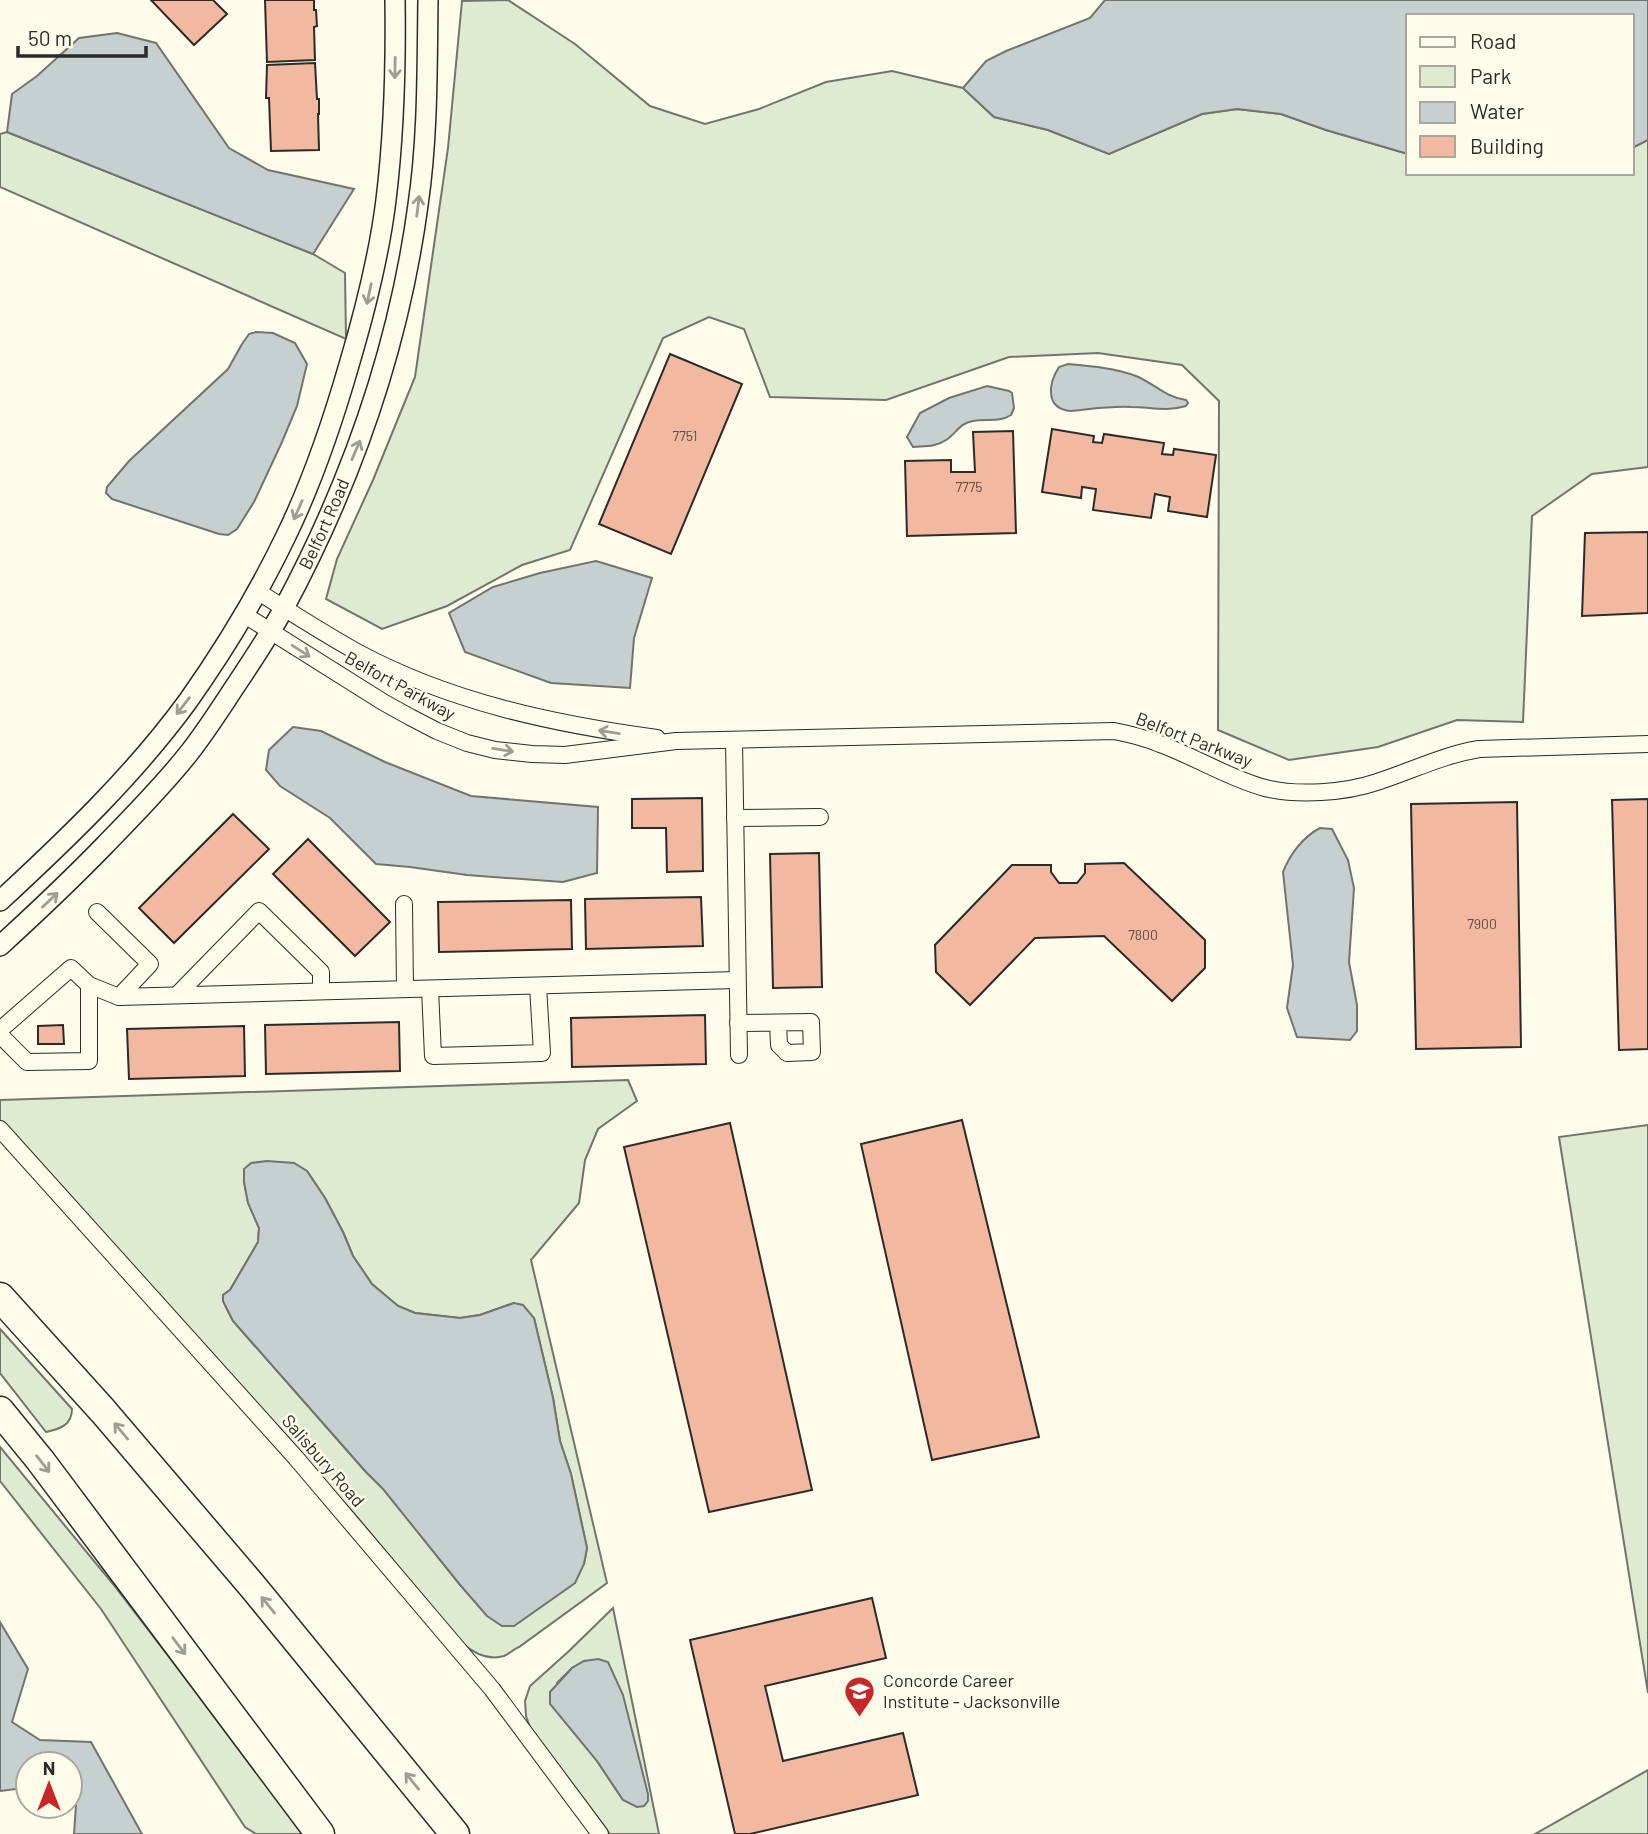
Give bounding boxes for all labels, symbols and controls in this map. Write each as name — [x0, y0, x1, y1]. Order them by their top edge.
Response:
scale bar — [18, 14, 145, 58]
legend — [1406, 14, 1634, 175]
text: 50 m — [28, 25, 72, 50]
text: Road — [1470, 28, 1516, 53]
one-way arrow — [388, 56, 401, 79]
text: Park — [1470, 63, 1511, 88]
text: Water — [1470, 98, 1525, 123]
text: Building — [1470, 133, 1544, 158]
one-way arrow — [412, 195, 425, 218]
one-way arrow — [362, 282, 376, 305]
house number: 7751 — [673, 427, 697, 444]
one-way arrow — [350, 439, 363, 461]
street label: Belfort Road — [294, 475, 353, 573]
house number: 7775 — [955, 478, 983, 495]
one-way arrow — [291, 498, 304, 520]
one-way arrow — [290, 644, 310, 658]
street label: Belfort Parkway — [341, 646, 460, 725]
one-way arrow — [176, 696, 191, 714]
street label: Belfort Parkway — [1133, 707, 1256, 771]
one-way arrow — [598, 725, 621, 738]
one-way arrow — [491, 744, 514, 757]
one-way arrow — [41, 891, 58, 908]
house number: 7900 — [1467, 915, 1497, 932]
house number: 7800 — [1128, 926, 1158, 943]
street label: Salisbury Road — [278, 1410, 370, 1511]
one-way arrow — [113, 1423, 129, 1441]
one-way arrow — [36, 1454, 51, 1473]
one-way arrow — [260, 1596, 275, 1614]
one-way arrow — [172, 1636, 187, 1655]
place label: Concorde Career Institute - Jacksonville — [883, 1669, 1060, 1712]
school or university icon: Concorde Career Institute - Jacksonville — [843, 1674, 877, 1718]
north arrow — [14, 1750, 84, 1820]
text: N — [43, 1756, 55, 1779]
one-way arrow — [404, 1773, 419, 1791]

